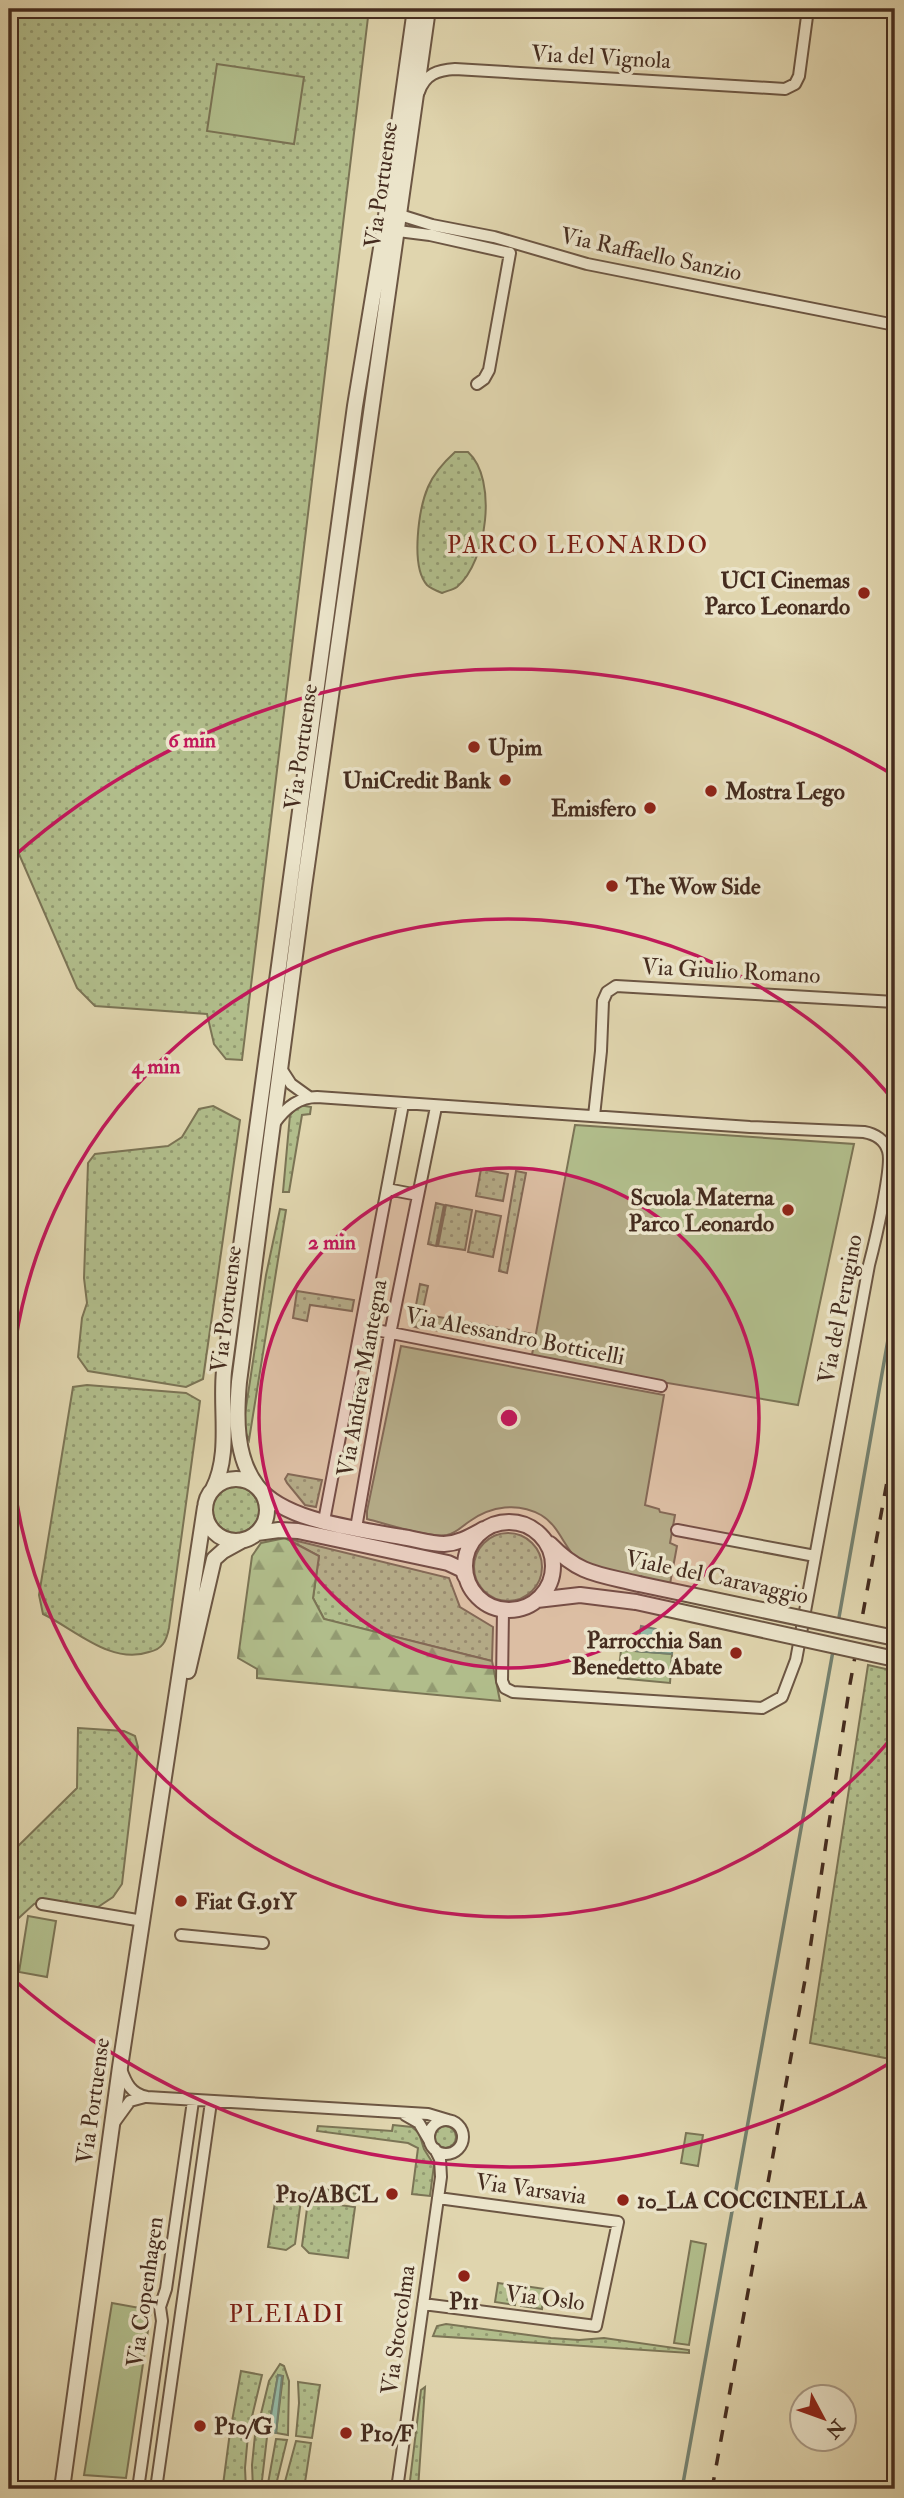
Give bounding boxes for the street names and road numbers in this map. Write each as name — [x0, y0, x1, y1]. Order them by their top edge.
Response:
street label: Via del Vignola — [530, 39, 672, 75]
street label: Via Portuense — [358, 120, 404, 250]
street label: Via Raffaello Sanzio — [558, 221, 744, 287]
street label: Via Portuense — [278, 682, 324, 812]
street label: Via Giulio Romano — [641, 952, 821, 990]
street label: Via del Perugino — [811, 1232, 869, 1386]
street label: Via Portuense — [204, 1244, 248, 1374]
street label: Via Andrea Mantegna — [330, 1277, 394, 1479]
street label: Via Alessandro Botticelli — [403, 1300, 627, 1372]
street label: Viale del Caravaggio — [623, 1543, 811, 1611]
street label: Via Portuense — [70, 2036, 116, 2166]
street label: Via Varsavia — [474, 2167, 589, 2211]
street label: Via Copenhagen — [120, 2215, 171, 2369]
street label: Via Stoccolma — [375, 2263, 422, 2397]
street label: Via Oslo — [504, 2279, 586, 2317]

